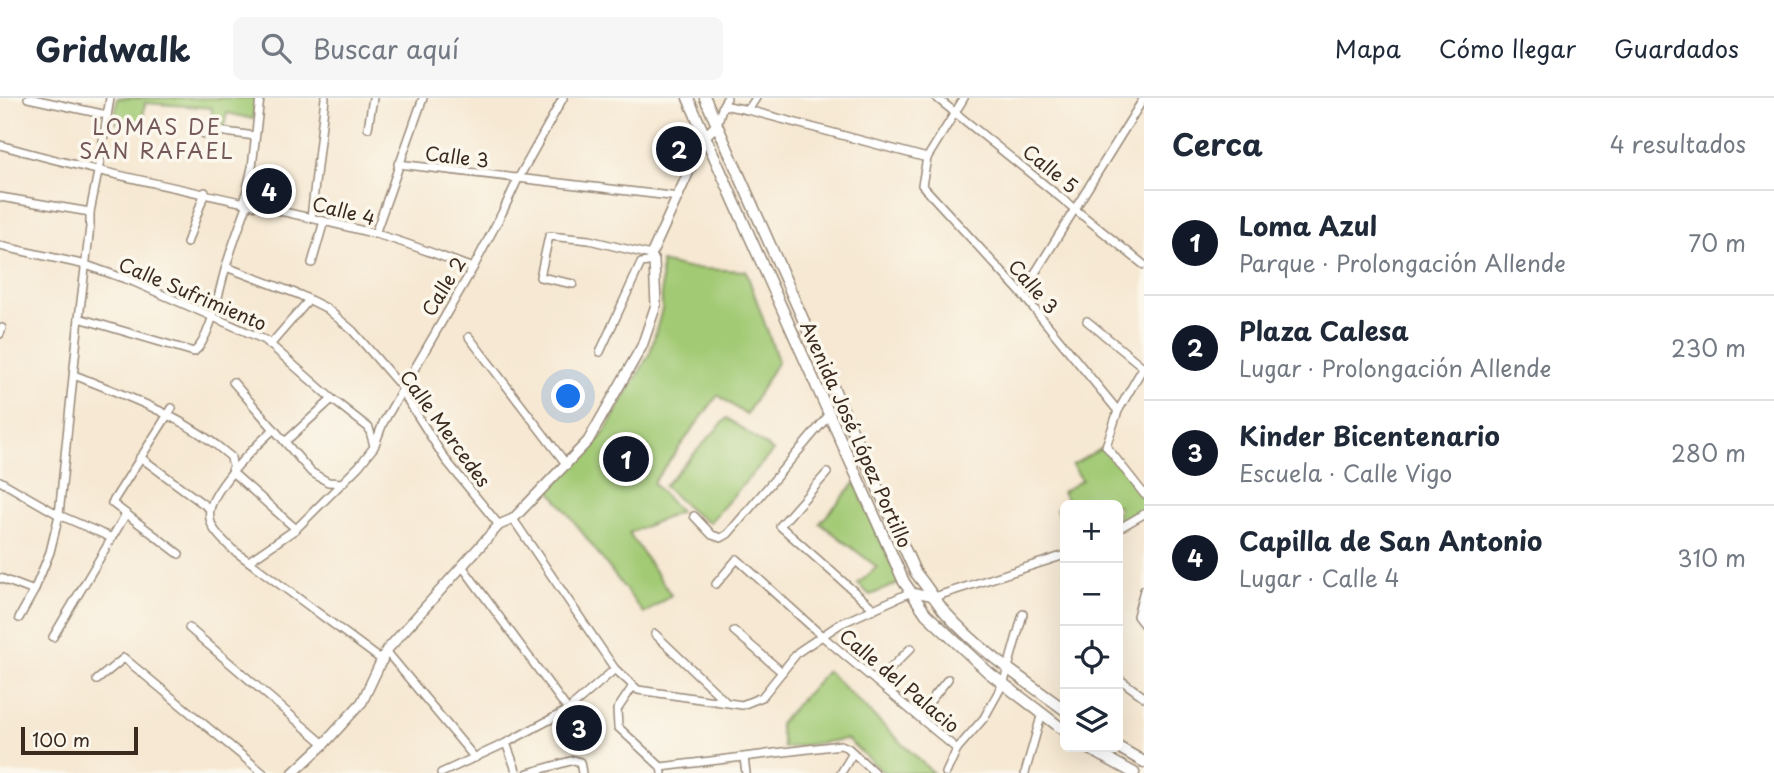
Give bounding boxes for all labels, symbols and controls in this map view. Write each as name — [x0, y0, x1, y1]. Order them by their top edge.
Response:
search box — [233, 17, 723, 80]
text: Gridwalk — [35, 23, 191, 73]
icon: search — [257, 29, 295, 67]
text: Buscar aquí — [313, 29, 459, 68]
text: Mapa — [1335, 30, 1401, 66]
text: Cómo llegar — [1439, 30, 1576, 66]
text: Guardados — [1614, 30, 1739, 66]
district label: LOMAS DE SAN RAFAEL — [79, 110, 235, 166]
text: Cerca — [1172, 121, 1263, 166]
pin: 2 — [656, 123, 702, 175]
text: 4 resultados — [1610, 126, 1746, 161]
street label: Calle 5 — [1017, 137, 1085, 199]
street label: Calle 3 — [423, 138, 491, 174]
pin: 4 — [246, 165, 292, 217]
street label: Calle 4 — [309, 189, 379, 231]
text: Loma Azul — [1239, 206, 1377, 245]
text: 1 — [1190, 225, 1201, 260]
text: 70 m — [1688, 225, 1746, 260]
text: Parque · Prolongación Allende — [1239, 245, 1565, 280]
street label: Calle Sufrimiento — [115, 249, 271, 337]
street label: Calle 2 — [414, 251, 472, 321]
street label: Calle 3 — [1002, 253, 1066, 319]
text: Plaza Calesa — [1239, 311, 1409, 350]
street label: Avenida José López Portillo — [794, 316, 920, 552]
text: 2 — [1187, 330, 1203, 365]
text: 230 m — [1671, 330, 1746, 365]
text: Lugar · Prolongación Allende — [1239, 350, 1551, 385]
street label: Calle Mercedes — [394, 364, 498, 492]
your location — [551, 379, 585, 413]
text: Kinder Bicentenario — [1239, 416, 1500, 455]
pin: 1 — [603, 433, 649, 485]
text: 3 — [1187, 435, 1203, 470]
text: 280 m — [1671, 435, 1746, 470]
text: Escuela · Calle Vigo — [1239, 455, 1452, 490]
map controls — [1060, 500, 1123, 752]
button: + — [1060, 500, 1123, 563]
text: Capilla de San Antonio — [1239, 521, 1542, 560]
text: 4 — [1187, 540, 1203, 575]
text: 310 m — [1677, 540, 1746, 575]
text: Lugar · Calle 4 — [1239, 560, 1400, 595]
button: − — [1060, 563, 1123, 626]
street label: Calle del Palacio — [834, 621, 966, 739]
button: locate — [1060, 626, 1123, 689]
button: layers — [1060, 689, 1123, 752]
pin: 3 — [556, 702, 602, 754]
scale bar — [21, 724, 138, 756]
text: 100 m — [32, 725, 90, 753]

